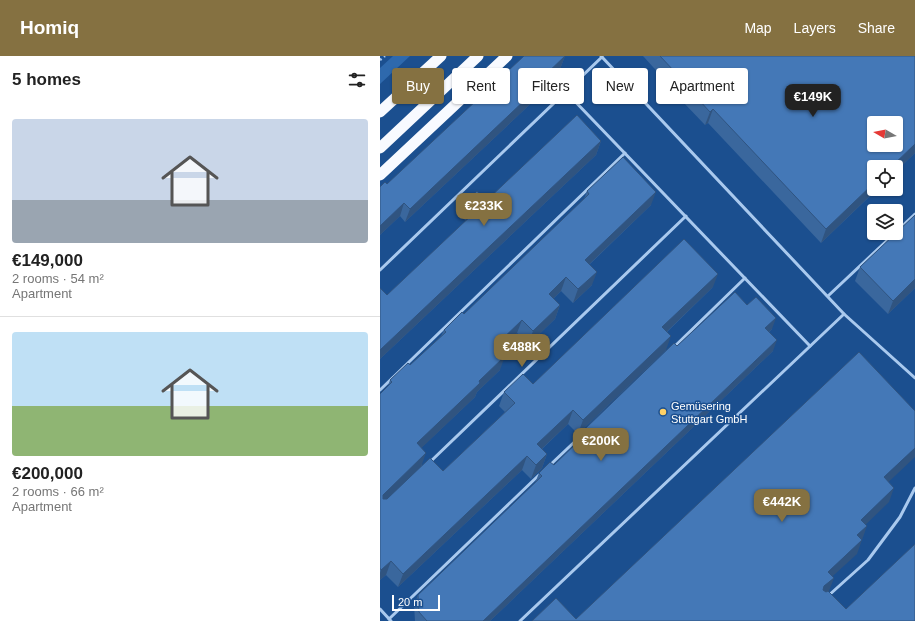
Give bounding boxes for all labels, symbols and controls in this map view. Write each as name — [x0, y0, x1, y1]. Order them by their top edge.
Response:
text: Homiq — [20, 17, 79, 38]
text: Map — [744, 20, 772, 36]
text: Layers — [794, 20, 836, 36]
text: Share — [858, 20, 895, 36]
chip: Buy — [392, 68, 444, 104]
chip: Rent — [452, 68, 510, 104]
chip: Filters — [518, 68, 584, 104]
chip: New — [592, 68, 648, 104]
chip: Apartment — [656, 68, 748, 104]
icon: filters — [346, 69, 368, 91]
text: 5 homes — [12, 70, 81, 89]
pin: €149K — [785, 84, 841, 118]
text: €149K — [794, 89, 832, 104]
north arrow — [867, 116, 903, 152]
map controls — [867, 116, 903, 240]
icon: home — [154, 145, 226, 217]
button: locate — [867, 160, 903, 196]
pin: €233K — [456, 193, 512, 227]
text: €233K — [465, 198, 503, 213]
button: layers — [867, 204, 903, 240]
text: €149,000 — [12, 251, 83, 270]
text: 2 rooms · 54 m² — [12, 271, 104, 286]
text: Apartment — [12, 286, 72, 301]
pin: €488K — [494, 334, 550, 368]
text: €488K — [503, 339, 541, 354]
icon: home — [154, 358, 226, 430]
place label: Gemüsering Stuttgart GmbH — [671, 400, 747, 425]
marker: Gemüsering Stuttgart GmbH — [658, 407, 668, 417]
pin: €200K — [573, 428, 629, 462]
text: €200K — [582, 433, 620, 448]
text: €200,000 — [12, 464, 83, 483]
text: 2 rooms · 66 m² — [12, 484, 104, 499]
pin: €442K — [754, 489, 810, 523]
text: €442K — [763, 494, 801, 509]
text: Apartment — [12, 499, 72, 514]
scale bar — [392, 593, 440, 612]
text: 20 m — [398, 596, 422, 608]

